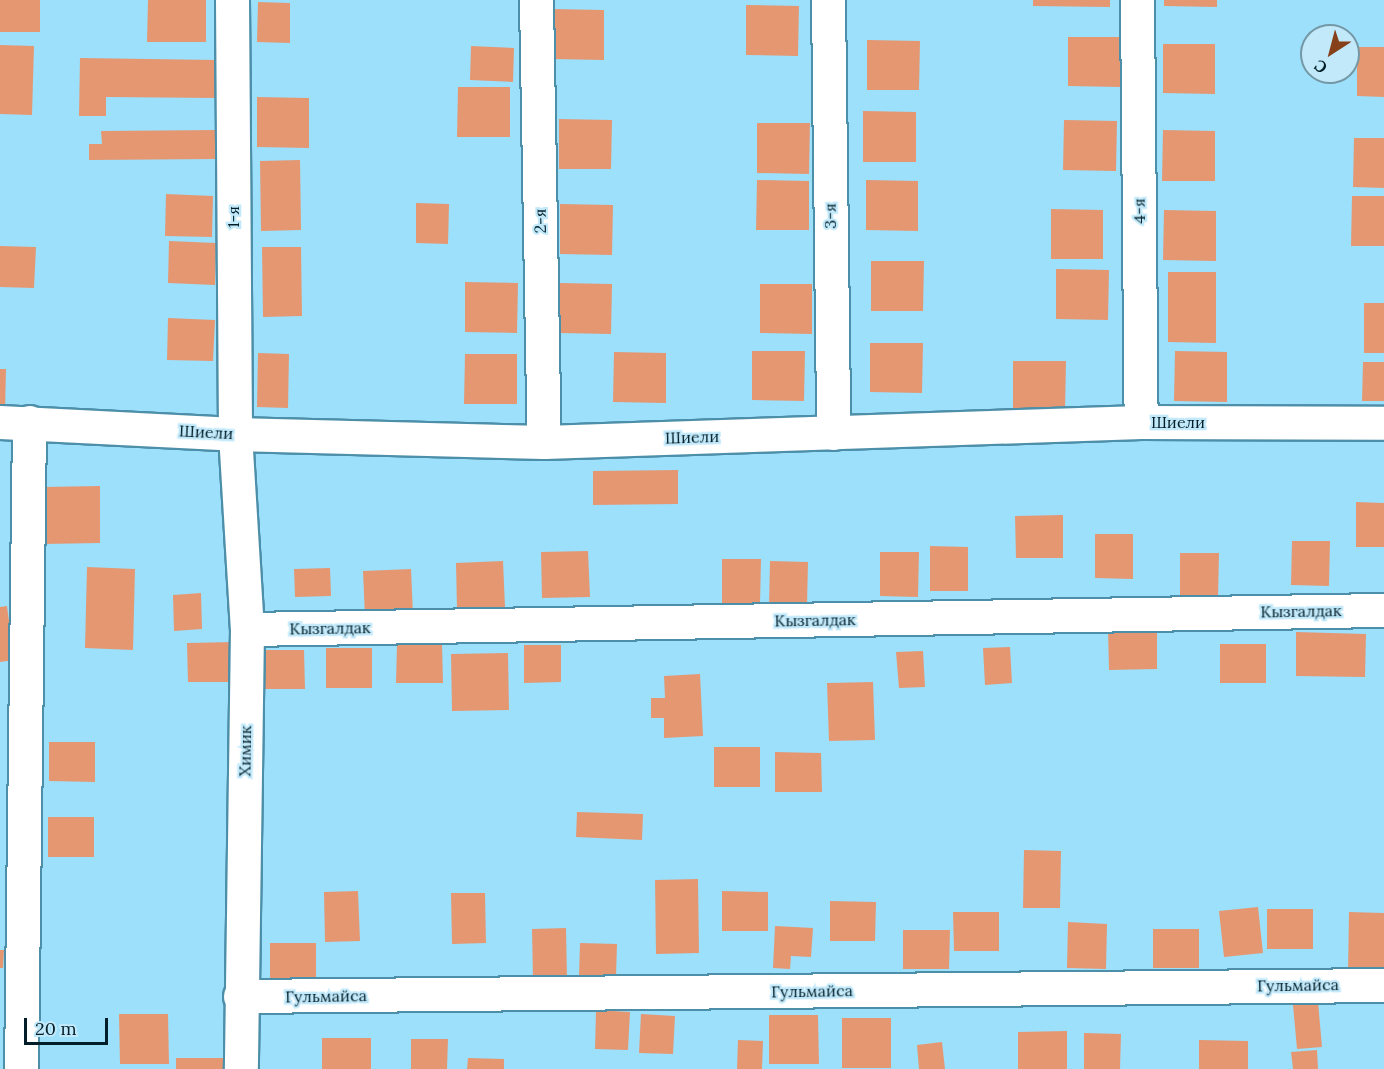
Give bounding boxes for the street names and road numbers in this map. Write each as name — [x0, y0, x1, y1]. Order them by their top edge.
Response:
street label: 4-я — [1129, 198, 1149, 224]
street label: 3-я — [820, 203, 840, 229]
street label: 1-я — [223, 206, 243, 228]
street label: 2-я — [530, 208, 550, 234]
street label: Шиели — [1151, 412, 1205, 432]
street label: Шиели — [178, 421, 234, 443]
street label: Шиели — [665, 426, 719, 448]
street label: Кызгалдак — [1260, 601, 1342, 621]
street label: Кызгалдак — [774, 610, 856, 630]
street label: Кызгалдак — [289, 618, 371, 638]
street label: Химик — [235, 725, 255, 777]
street label: Гульмайса — [1257, 975, 1339, 995]
street label: Гульмайса — [771, 981, 853, 1001]
street label: Гульмайса — [285, 986, 367, 1006]

